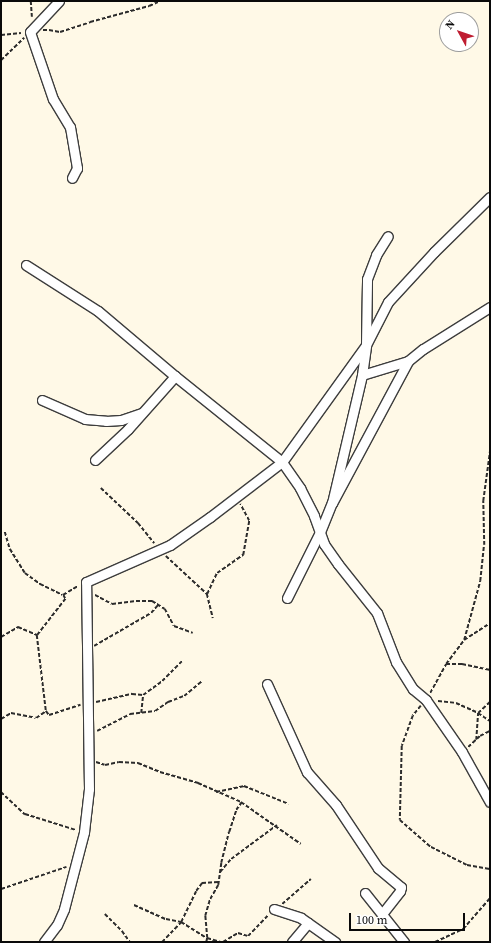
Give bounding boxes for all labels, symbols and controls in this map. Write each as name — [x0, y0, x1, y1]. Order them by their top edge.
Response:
north arrow — [439, 12, 479, 52]
text: N — [442, 17, 459, 33]
scale bar — [351, 905, 467, 931]
text: 100 m — [356, 912, 388, 928]

